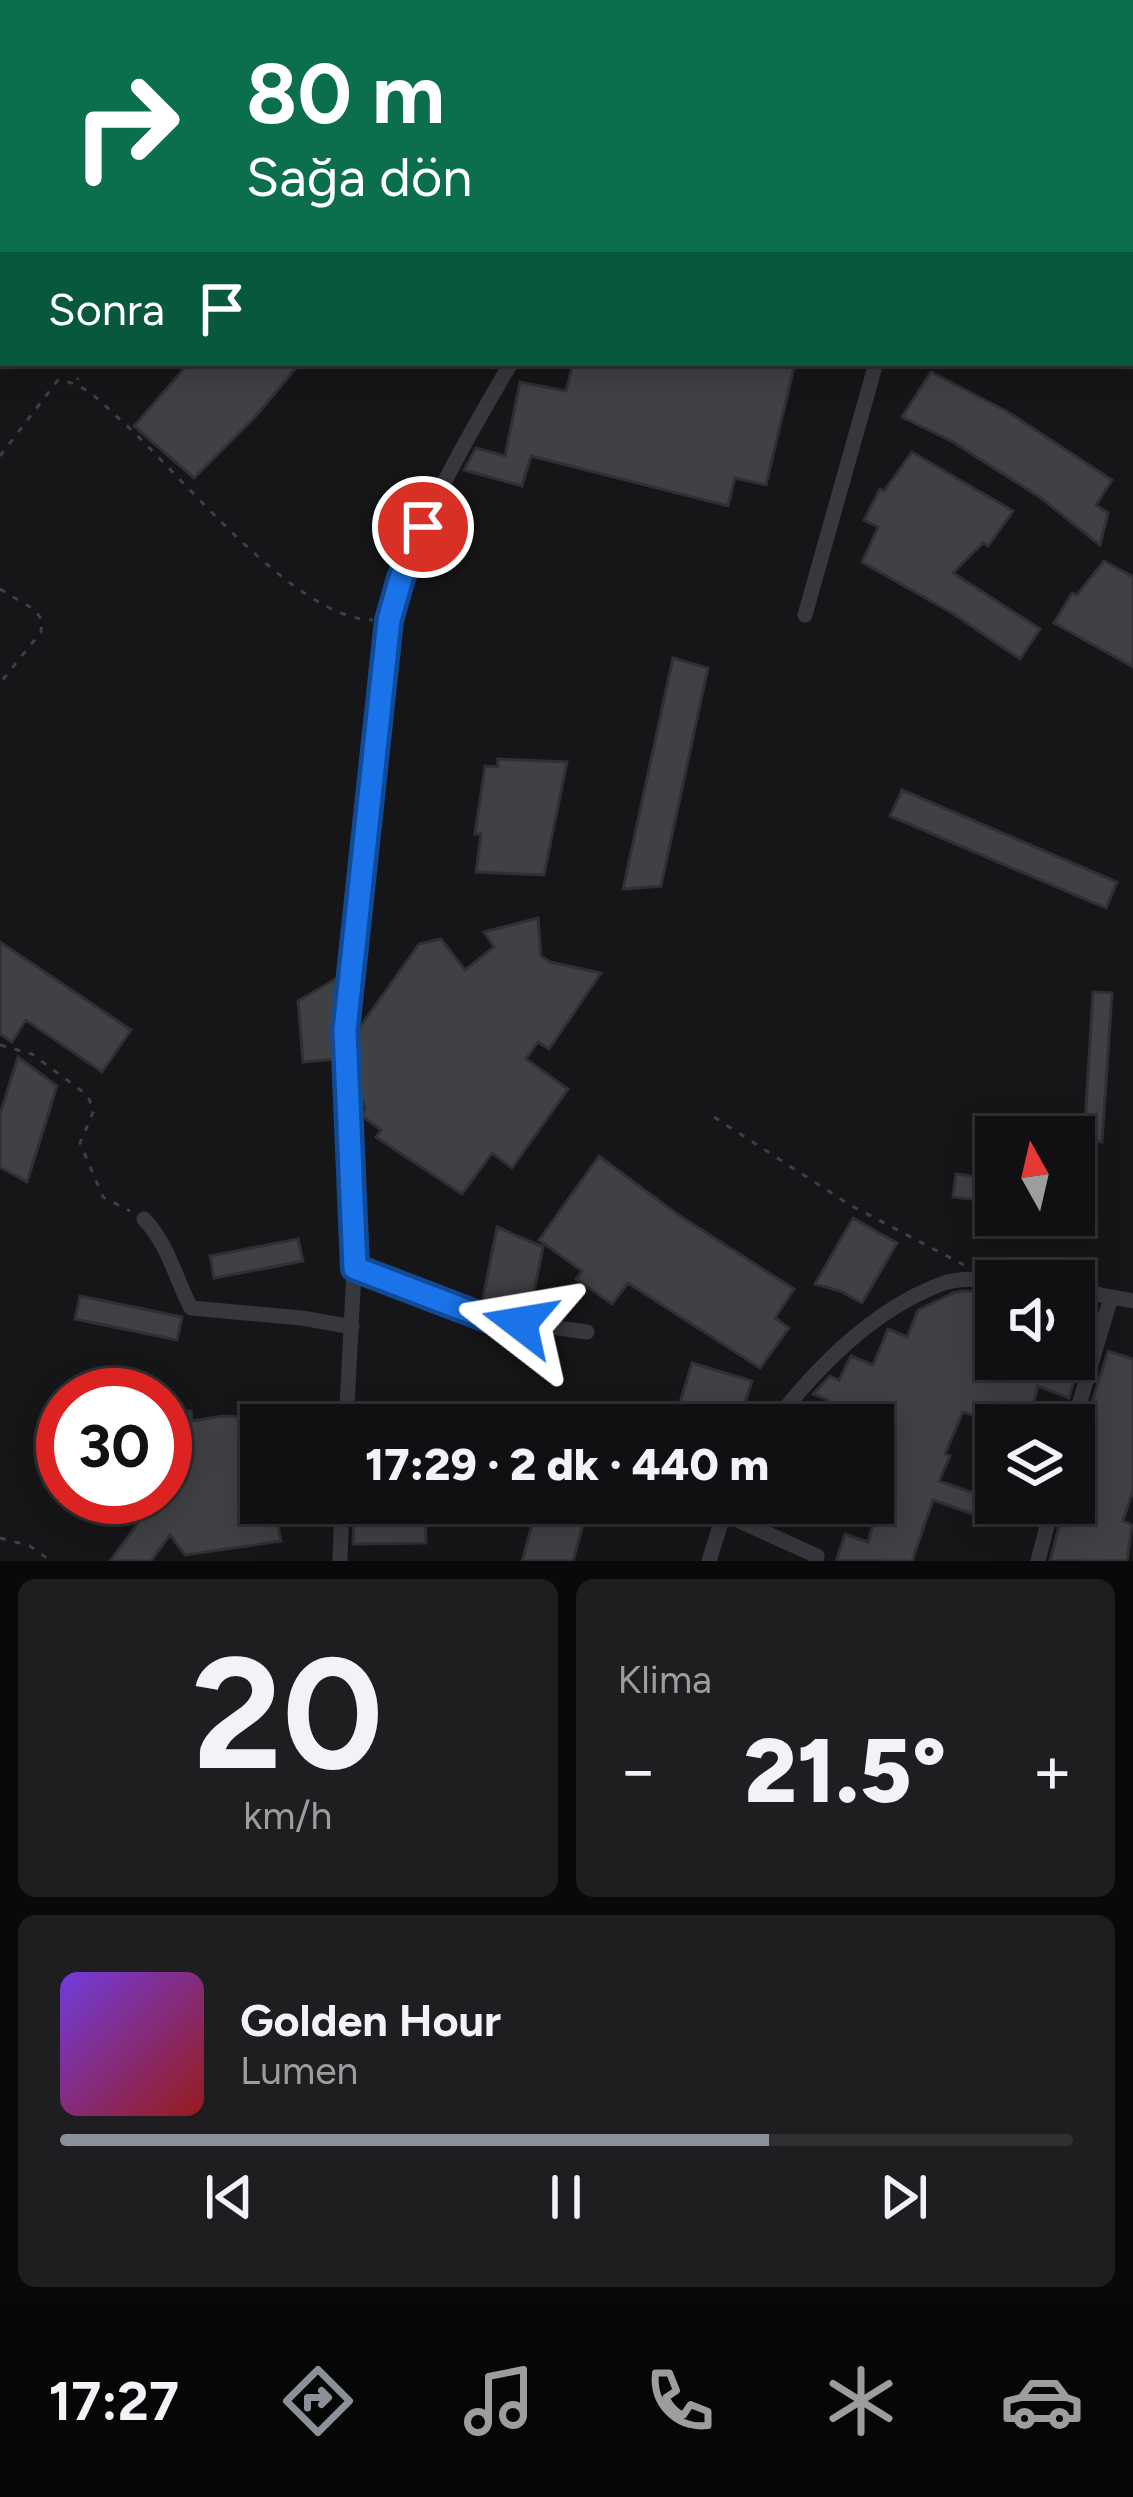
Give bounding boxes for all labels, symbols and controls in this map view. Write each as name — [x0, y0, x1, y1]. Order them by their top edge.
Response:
text: 80 m — [246, 43, 445, 144]
icon: right — [48, 48, 204, 204]
text: Sağa dön — [246, 145, 472, 210]
icon: arrive — [189, 276, 255, 342]
text: Sonra — [48, 282, 165, 336]
pin — [372, 476, 474, 578]
icon: arrive — [390, 494, 456, 560]
north arrow — [975, 1116, 1095, 1236]
map controls — [975, 1116, 1095, 1524]
position arrow — [457, 1260, 583, 1386]
button: sound — [975, 1260, 1095, 1380]
speed limit sign: 30 — [36, 1368, 192, 1524]
button: layers — [975, 1404, 1095, 1524]
text: 17:29 · 2 dk · 440 m — [365, 1437, 769, 1491]
text: 20 — [192, 1620, 383, 1807]
text: Klima — [618, 1656, 712, 1703]
text: 21.5° — [744, 1716, 946, 1825]
text: − — [618, 1730, 659, 1810]
text: + — [1032, 1730, 1073, 1810]
text: km/h — [243, 1792, 332, 1839]
text: Golden Hour — [240, 1993, 501, 2047]
text: Lumen — [240, 2047, 358, 2094]
icon: previous — [196, 2164, 262, 2230]
icon: pause — [533, 2164, 599, 2230]
icon: next — [871, 2164, 937, 2230]
icon: directions — [276, 2359, 360, 2443]
icon: music — [457, 2359, 541, 2443]
icon: phone — [638, 2359, 722, 2443]
icon: climate — [819, 2359, 903, 2443]
icon: car — [1000, 2359, 1084, 2443]
text: 17:27 — [49, 2369, 179, 2434]

